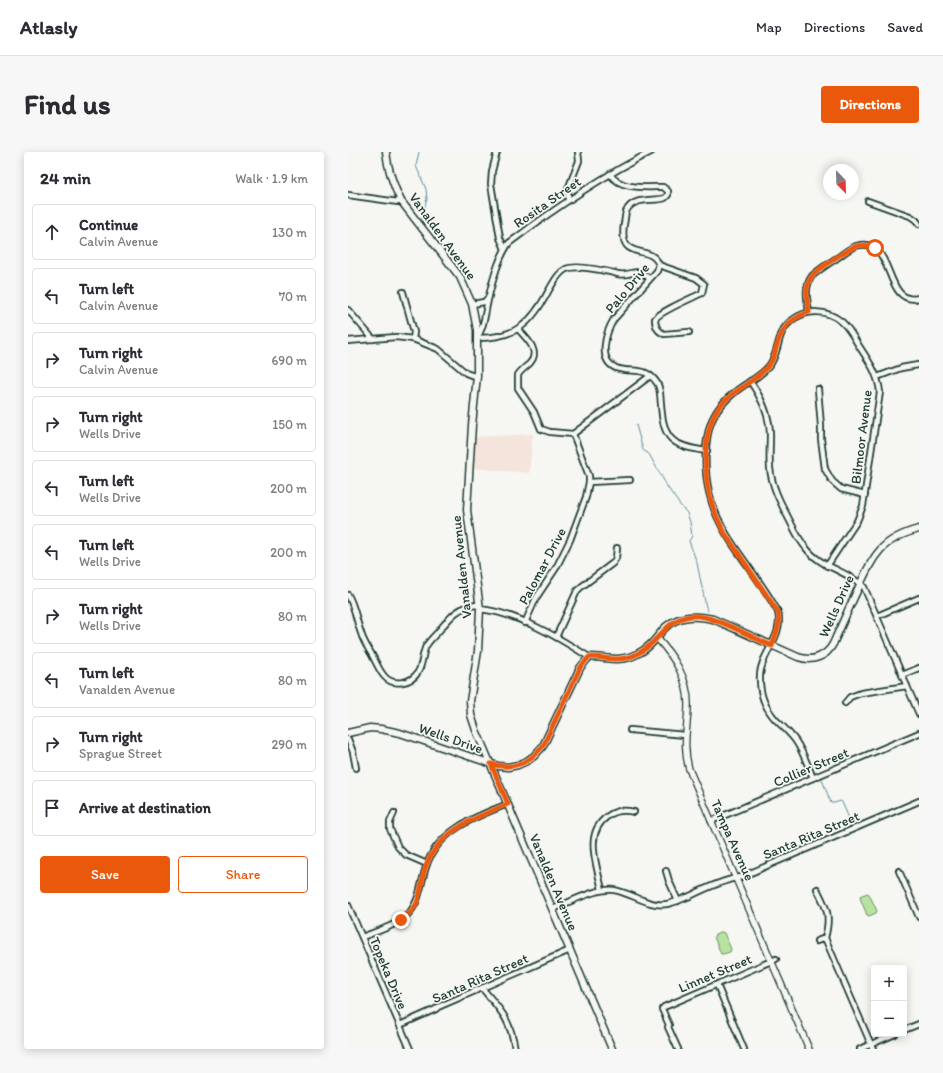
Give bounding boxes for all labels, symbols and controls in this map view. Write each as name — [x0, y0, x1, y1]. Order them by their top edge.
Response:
text: Atlasly — [20, 16, 77, 39]
text: Map — [756, 19, 782, 36]
text: Directions — [804, 19, 865, 36]
text: Saved — [887, 19, 923, 36]
button: Directions — [821, 86, 919, 123]
text: Find us — [24, 87, 111, 121]
north arrow — [823, 164, 859, 200]
text: 24 min — [40, 168, 91, 188]
text: Walk · 1.9 km — [235, 171, 308, 186]
street label: Rosita Street — [510, 173, 584, 232]
street label: Vanalden Avenue — [405, 189, 480, 283]
text: Continue — [79, 216, 138, 234]
icon: ahead — [41, 221, 63, 243]
text: 130 m — [272, 225, 307, 240]
text: Calvin Avenue — [79, 234, 158, 249]
route start — [866, 239, 884, 257]
street label: Palo Drive — [602, 260, 653, 317]
text: Turn left — [79, 280, 134, 298]
icon: left — [41, 285, 63, 307]
text: 70 m — [279, 289, 307, 304]
text: Calvin Avenue — [79, 298, 158, 313]
text: Turn right — [79, 344, 143, 362]
icon: right — [41, 349, 63, 371]
text: 690 m — [271, 353, 307, 368]
text: Calvin Avenue — [79, 362, 158, 377]
street label: Bilmoor Avenue — [847, 389, 876, 485]
text: Turn right — [79, 408, 143, 426]
icon: right — [41, 413, 63, 435]
text: 150 m — [272, 417, 307, 432]
text: Wells Drive — [79, 426, 141, 441]
text: Turn left — [79, 472, 134, 490]
icon: left — [41, 477, 63, 499]
text: 200 m — [270, 481, 307, 496]
text: Wells Drive — [79, 490, 141, 505]
street label: Vanalden Avenue — [448, 514, 475, 619]
street label: Palomar Drive — [515, 525, 570, 608]
text: Turn left — [79, 536, 134, 554]
icon: left — [41, 541, 63, 563]
text: 200 m — [270, 545, 307, 560]
text: Wells Drive — [79, 554, 141, 569]
street label: Wells Drive — [815, 572, 858, 640]
text: Turn right — [79, 600, 143, 618]
icon: right — [41, 605, 63, 627]
text: 80 m — [278, 609, 307, 624]
text: Wells Drive — [79, 618, 141, 633]
text: Turn left — [79, 664, 134, 682]
icon: left — [41, 669, 63, 691]
text: 80 m — [278, 673, 307, 688]
text: Vanalden Avenue — [79, 682, 175, 697]
street label: Wells Drive — [417, 720, 485, 757]
text: Turn right — [79, 728, 143, 746]
icon: right — [41, 733, 63, 755]
text: 290 m — [271, 737, 307, 752]
street label: Collier Street — [771, 744, 851, 791]
text: Sprague Street — [79, 746, 162, 761]
icon: arrive — [41, 797, 63, 819]
street label: Tampa Avenue — [707, 797, 758, 884]
text: Arrive at destination — [79, 799, 211, 817]
street label: Santa Rita Street — [760, 807, 862, 863]
street label: Vanalden Avenue — [525, 831, 582, 933]
button: Save — [40, 856, 170, 893]
button: Share — [178, 856, 308, 893]
route end — [392, 911, 410, 929]
street label: Topeka Drive — [366, 935, 412, 1012]
street label: Santa Rita Street — [430, 950, 531, 1007]
street label: Linnet Street — [676, 950, 755, 997]
map controls — [871, 965, 907, 1037]
button: + — [871, 965, 907, 1001]
button: − — [871, 1001, 907, 1037]

